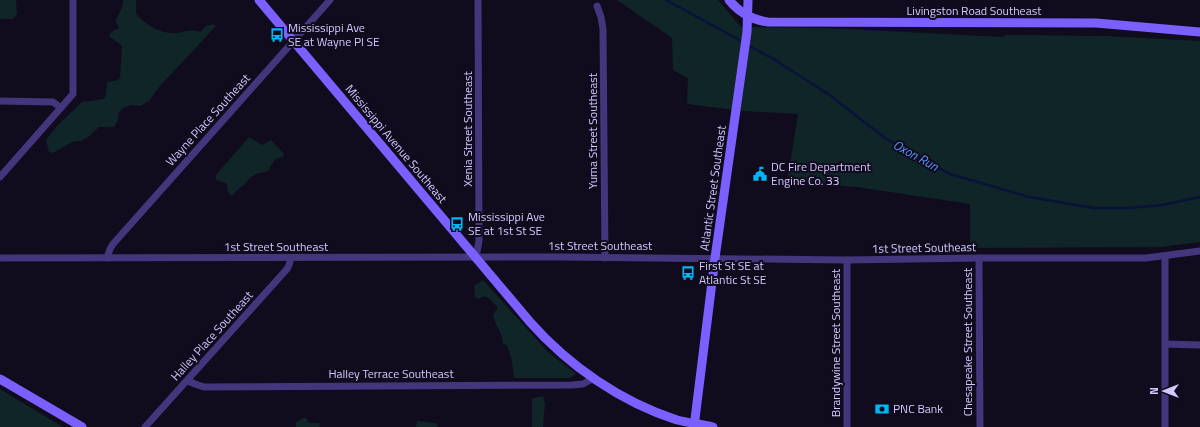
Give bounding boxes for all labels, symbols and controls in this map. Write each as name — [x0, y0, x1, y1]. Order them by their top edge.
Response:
street label: Livingston Road Southeast — [907, 1, 1042, 20]
place label: Mississippi Ave SE at Wayne Pl SE — [288, 18, 380, 51]
bus stop icon: Mississippi Ave SE at Wayne Pl SE — [269, 27, 285, 43]
street label: Wayne Place Southeast — [161, 69, 255, 170]
street label: Xenia Street Southeast — [458, 70, 477, 187]
street label: Yuma Street Southeast — [583, 72, 602, 189]
street label: Mississippi Avenue Southeast — [341, 80, 452, 208]
street label: Atlantic Street Southeast — [694, 123, 731, 252]
water label: Oxon Run — [890, 134, 943, 176]
place label: DC Fire Department Engine Co. 33 — [771, 157, 872, 190]
public building icon: DC Fire Department Engine Co. 33 — [752, 166, 768, 182]
place label: Mississippi Ave SE at 1st St SE — [468, 207, 545, 240]
bus stop icon: Mississippi Ave SE at 1st St SE — [449, 216, 465, 232]
street label: 1st Street Southeast — [548, 236, 653, 255]
street label: 1st Street Southeast — [224, 237, 329, 256]
street label: 1st Street Southeast — [872, 237, 977, 258]
place label: First St SE at Atlantic St SE — [699, 256, 767, 289]
bus stop icon: First St SE at Atlantic St SE — [680, 265, 696, 281]
street label: Chesapeake Street Southeast — [958, 267, 977, 416]
street label: Brandywine Street Southeast — [826, 268, 845, 417]
street label: Halley Place Southeast — [166, 286, 258, 385]
street label: Halley Terrace Southeast — [328, 364, 454, 383]
north arrow — [1144, 371, 1184, 411]
text: N — [1146, 387, 1162, 395]
place label: PNC Bank — [893, 399, 943, 418]
bank icon: PNC Bank — [874, 401, 890, 417]

